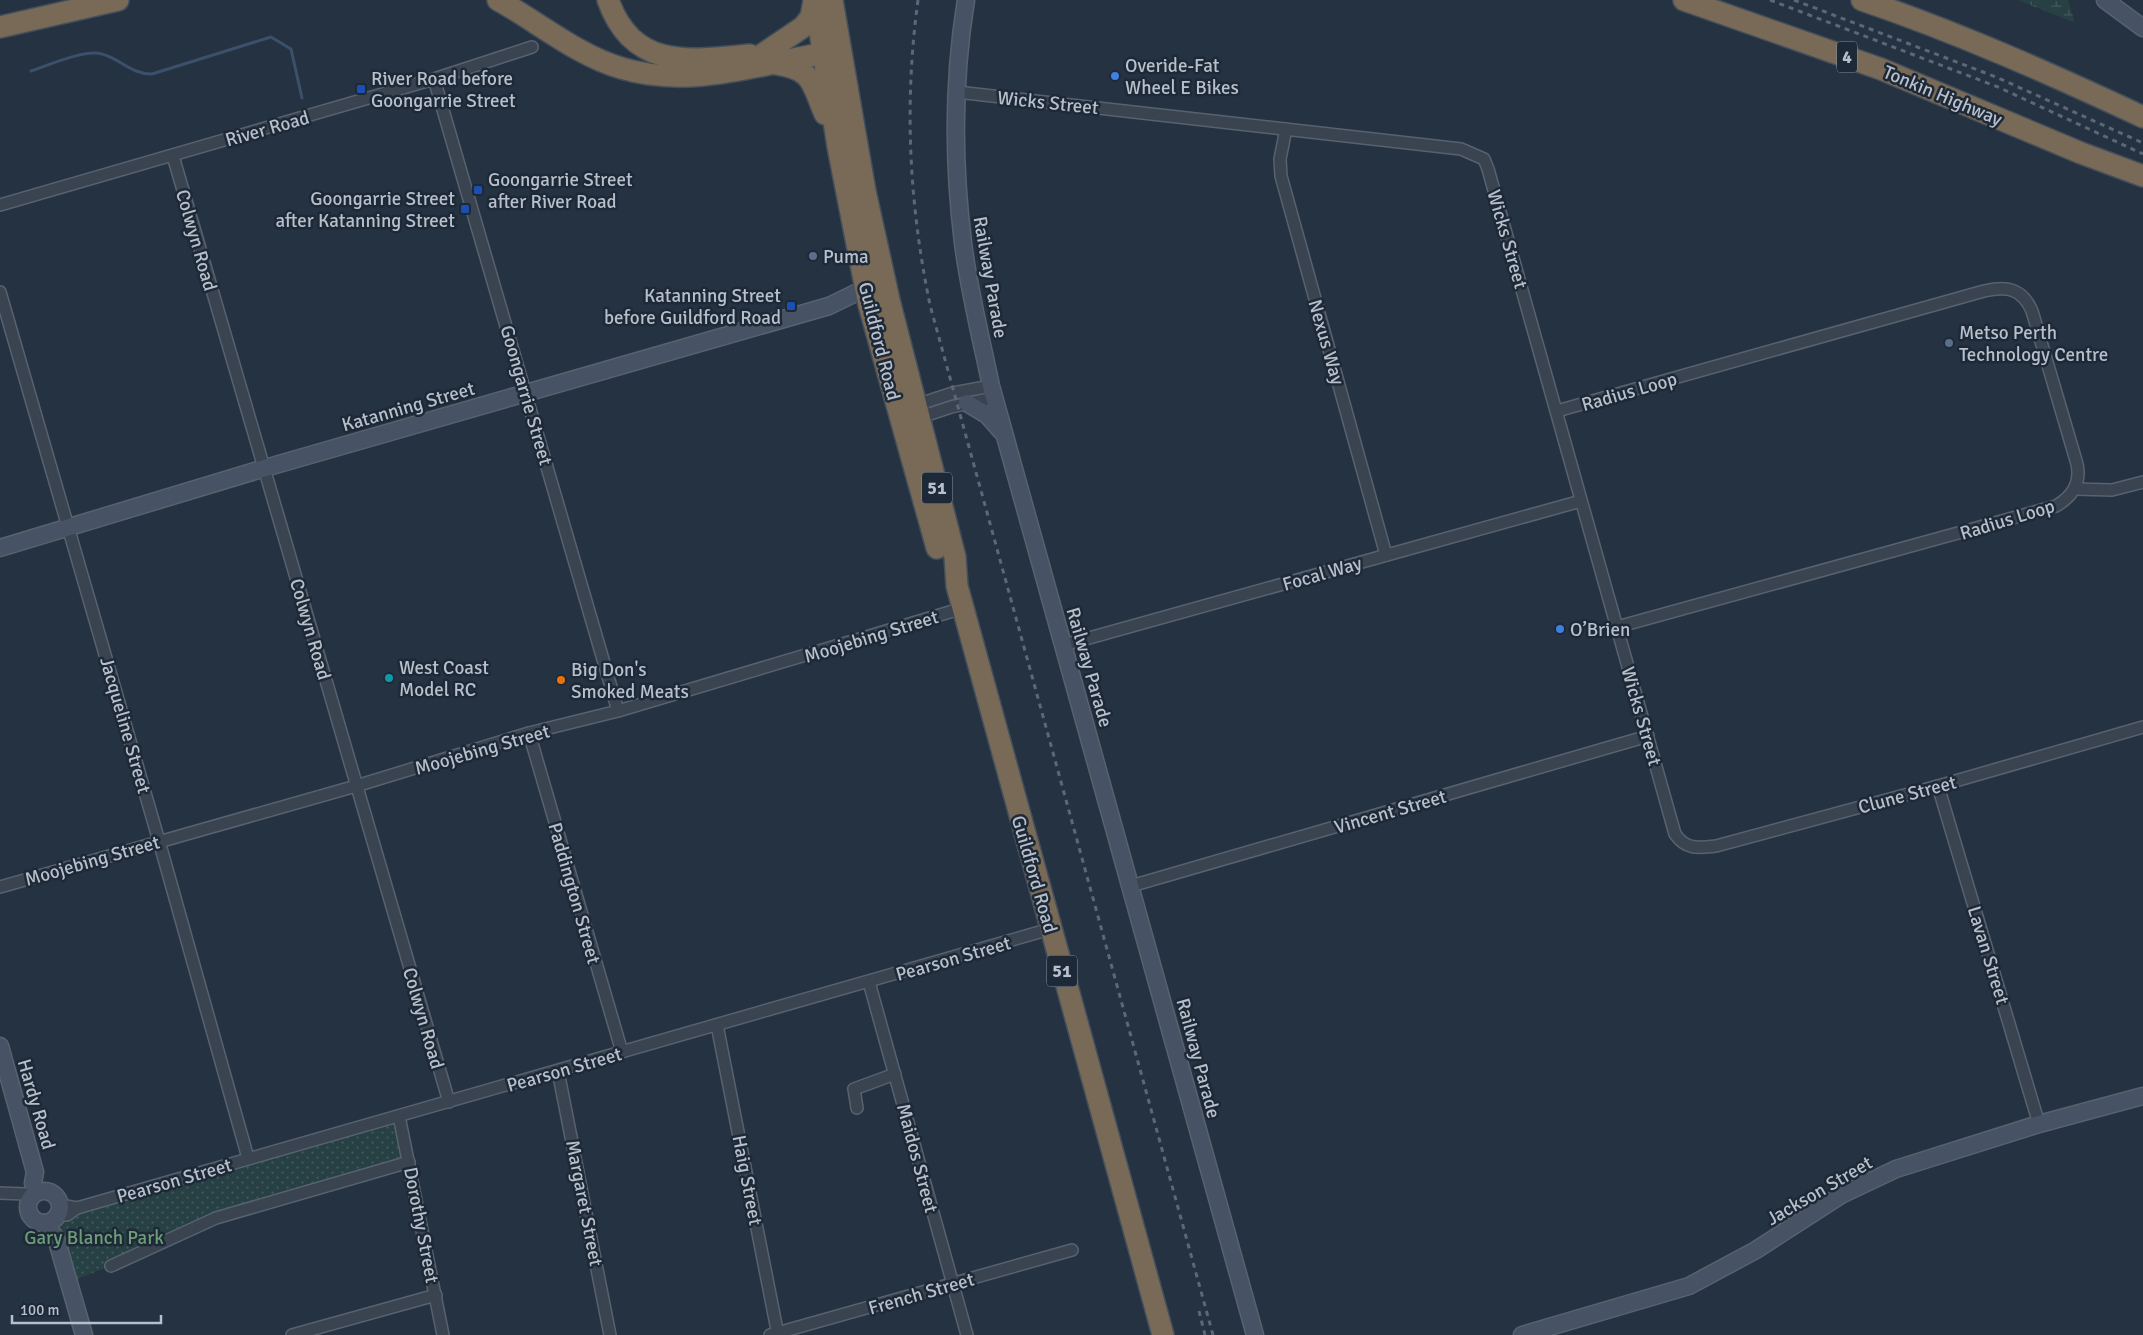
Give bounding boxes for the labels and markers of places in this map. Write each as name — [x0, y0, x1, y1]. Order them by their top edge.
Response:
place label: Overide-Fat Wheel E Bikes — [1125, 54, 1239, 100]
place label: River Road before Goongarrie Street — [371, 67, 516, 113]
marker: Overide-Fat Wheel E Bikes — [1109, 70, 1121, 82]
marker: River Road before Goongarrie Street — [355, 83, 367, 95]
place label: Goongarrie Street after River Road — [488, 168, 633, 214]
marker: Goongarrie Street after River Road — [472, 184, 484, 196]
place label: Goongarrie Street after Katanning Street — [275, 187, 455, 233]
marker: Goongarrie Street after Katanning Street — [459, 203, 471, 215]
place label: Puma — [823, 245, 869, 269]
marker: Puma — [807, 250, 819, 262]
place label: Katanning Street before Guildford Road — [604, 284, 781, 330]
marker: Katanning Street before Guildford Road — [785, 300, 797, 312]
place label: Metso Perth Technology Centre — [1959, 321, 2108, 367]
marker: Metso Perth Technology Centre — [1943, 337, 1955, 349]
place label: O’Brien — [1570, 618, 1630, 642]
marker: O’Brien — [1554, 623, 1566, 635]
place label: West Coast Model RC — [399, 656, 489, 702]
place label: Big Don's Smoked Meats — [571, 658, 689, 704]
marker: West Coast Model RC — [383, 672, 395, 684]
marker: Big Don's Smoked Meats — [555, 674, 567, 686]

